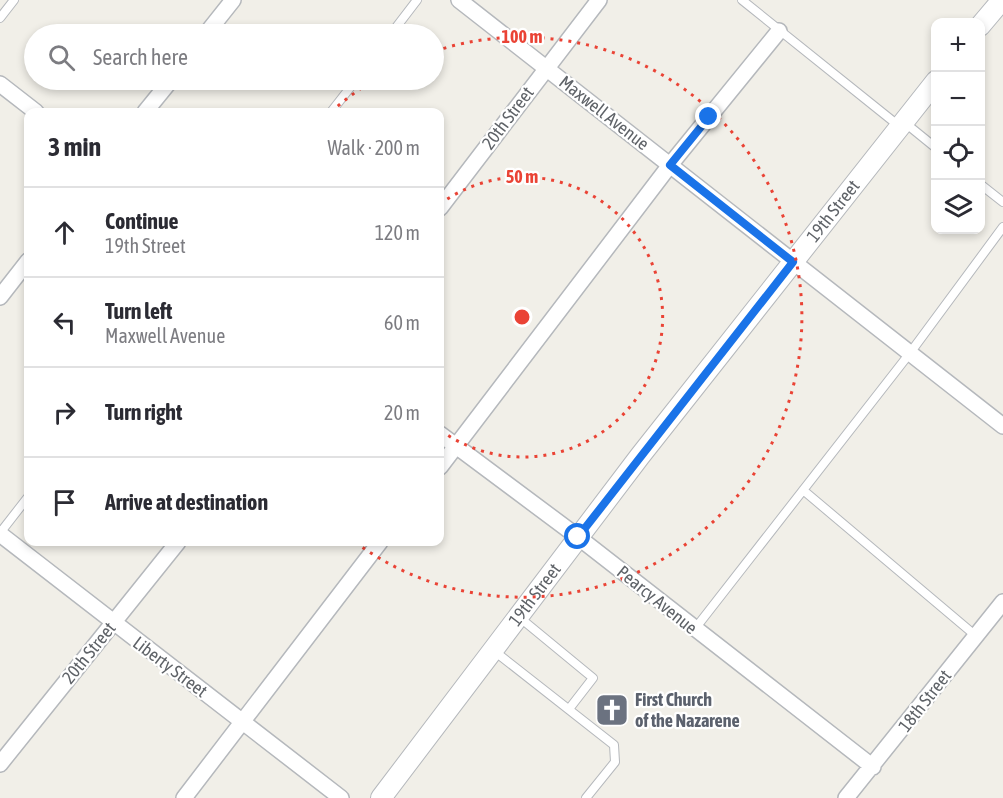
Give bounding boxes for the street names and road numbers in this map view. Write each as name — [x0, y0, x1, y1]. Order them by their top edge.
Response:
street label: Maxwell Avenue — [555, 71, 653, 154]
street label: 20th Street — [477, 82, 538, 153]
street label: 19th Street — [802, 176, 864, 246]
street label: 19th Street — [504, 559, 565, 630]
street label: Pearcy Avenue — [613, 561, 702, 638]
street label: 20th Street — [58, 618, 120, 688]
street label: Liberty Street — [129, 632, 212, 701]
street label: 18th Street — [894, 666, 955, 736]

